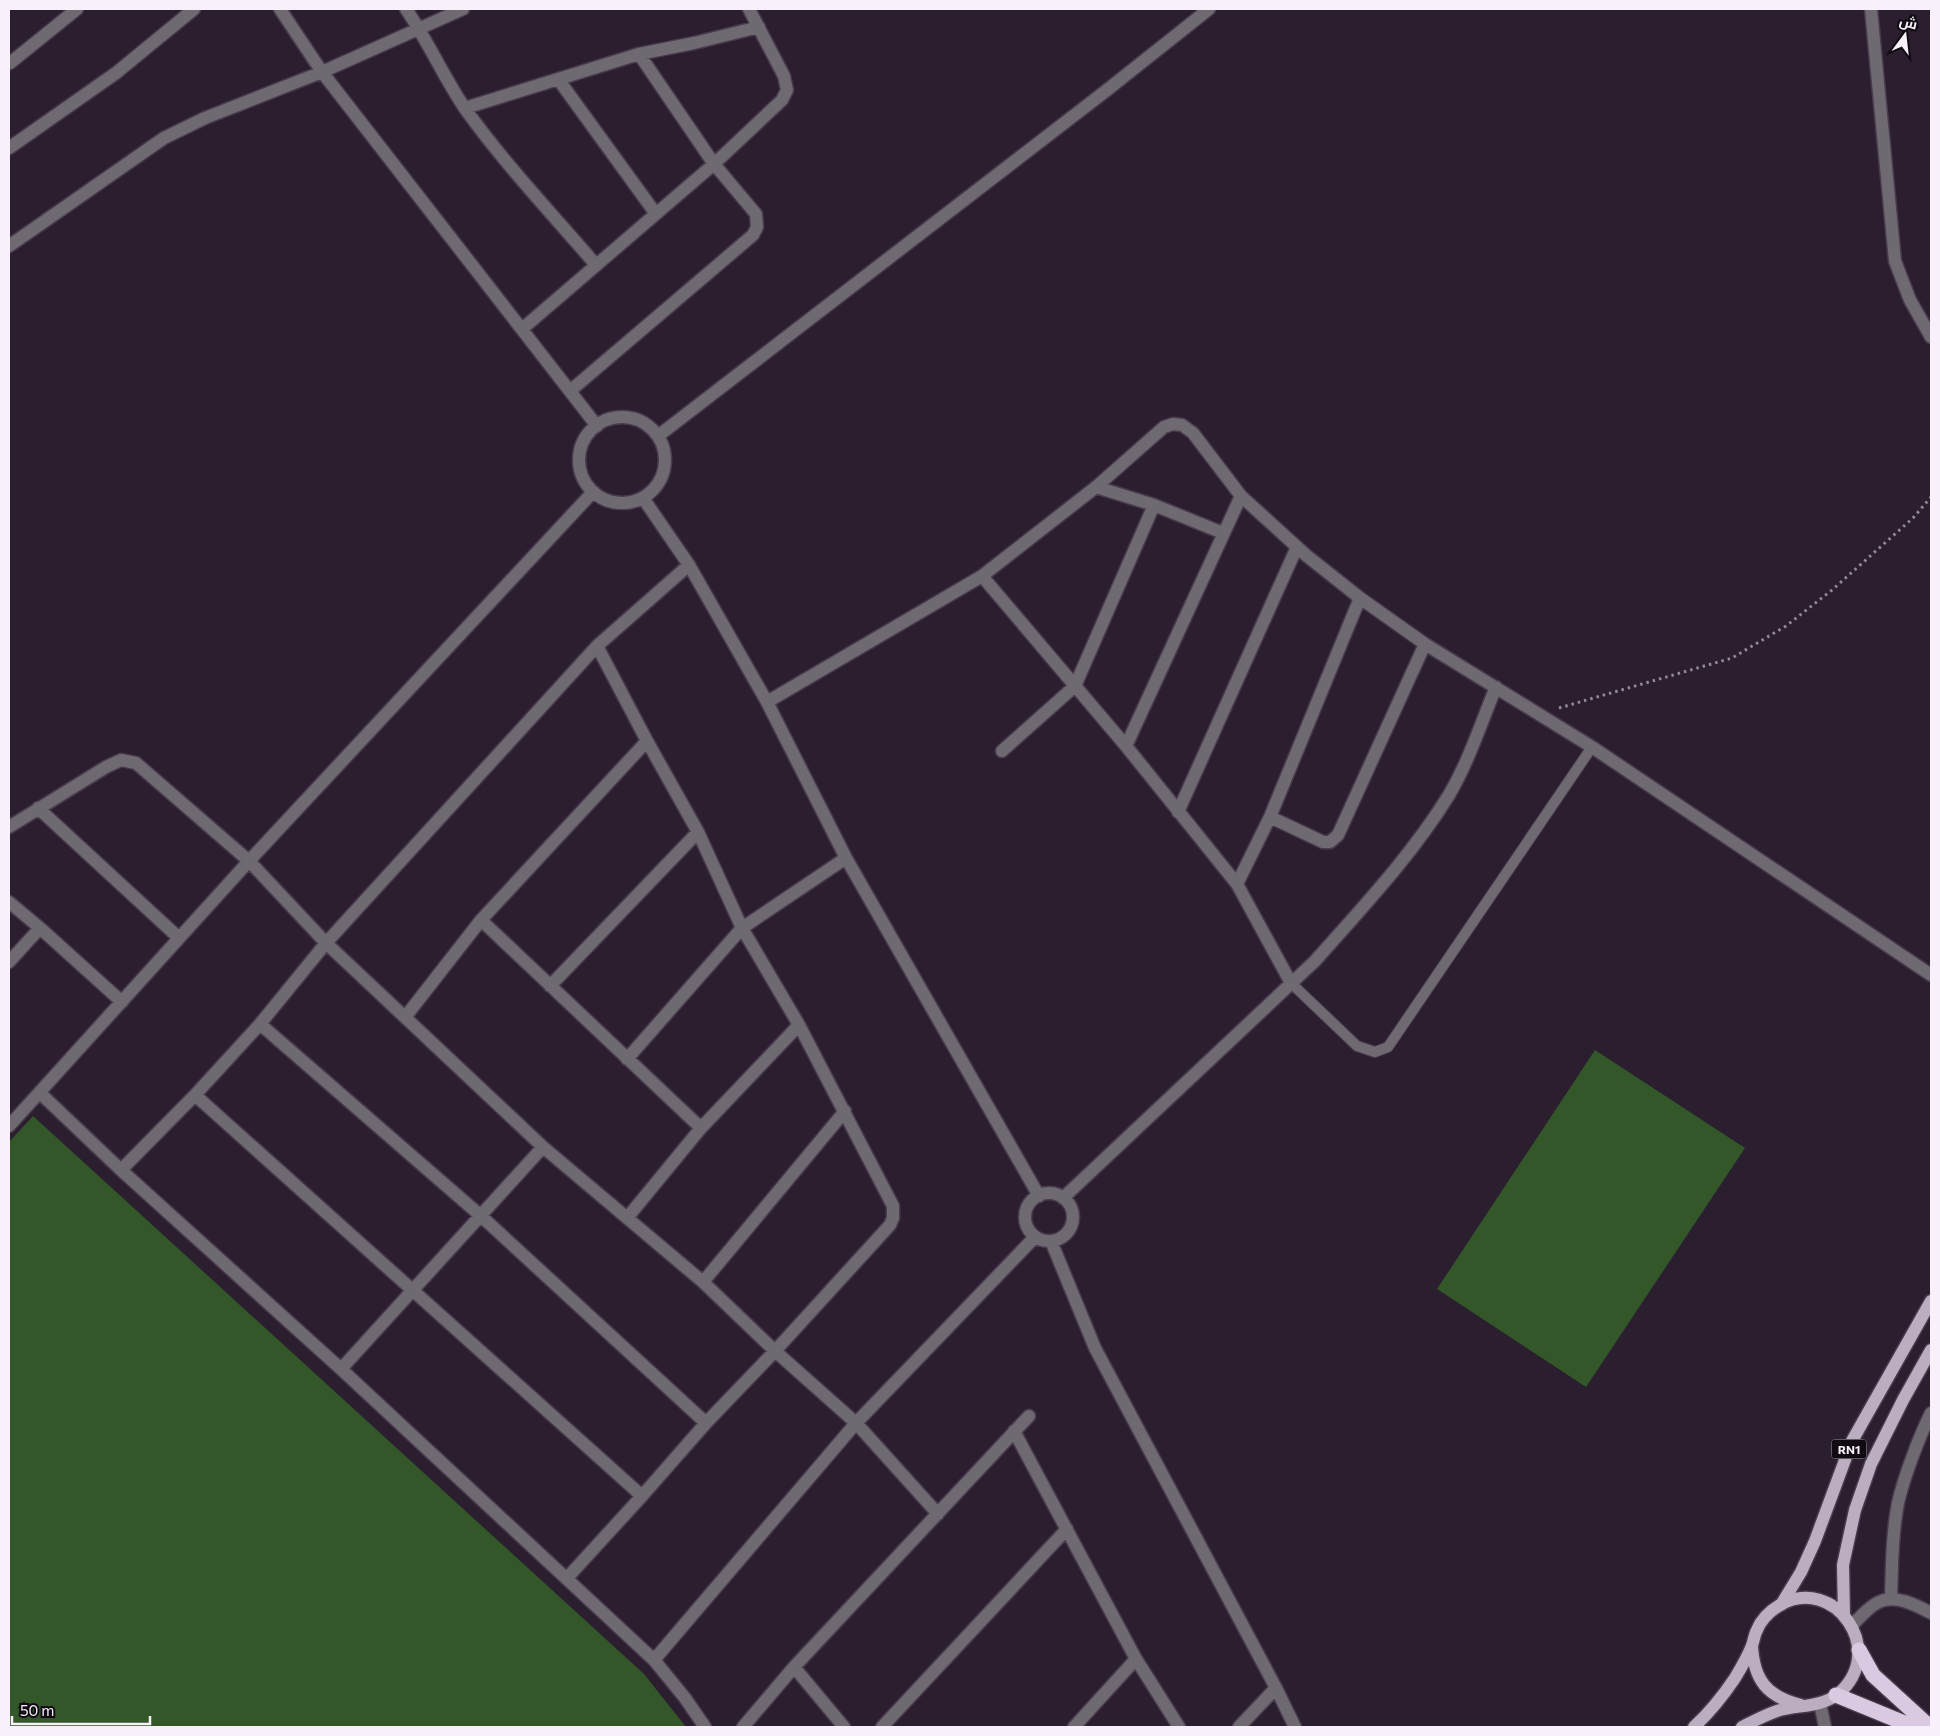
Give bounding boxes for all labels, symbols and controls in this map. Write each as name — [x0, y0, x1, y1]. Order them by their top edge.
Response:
north arrow — [1880, 10, 1930, 60]
text: ش — [1897, 11, 1919, 33]
road number: RN1 — [1832, 1440, 1866, 1458]
scale bar — [12, 1694, 150, 1726]
text: 50 m — [20, 1701, 54, 1719]

